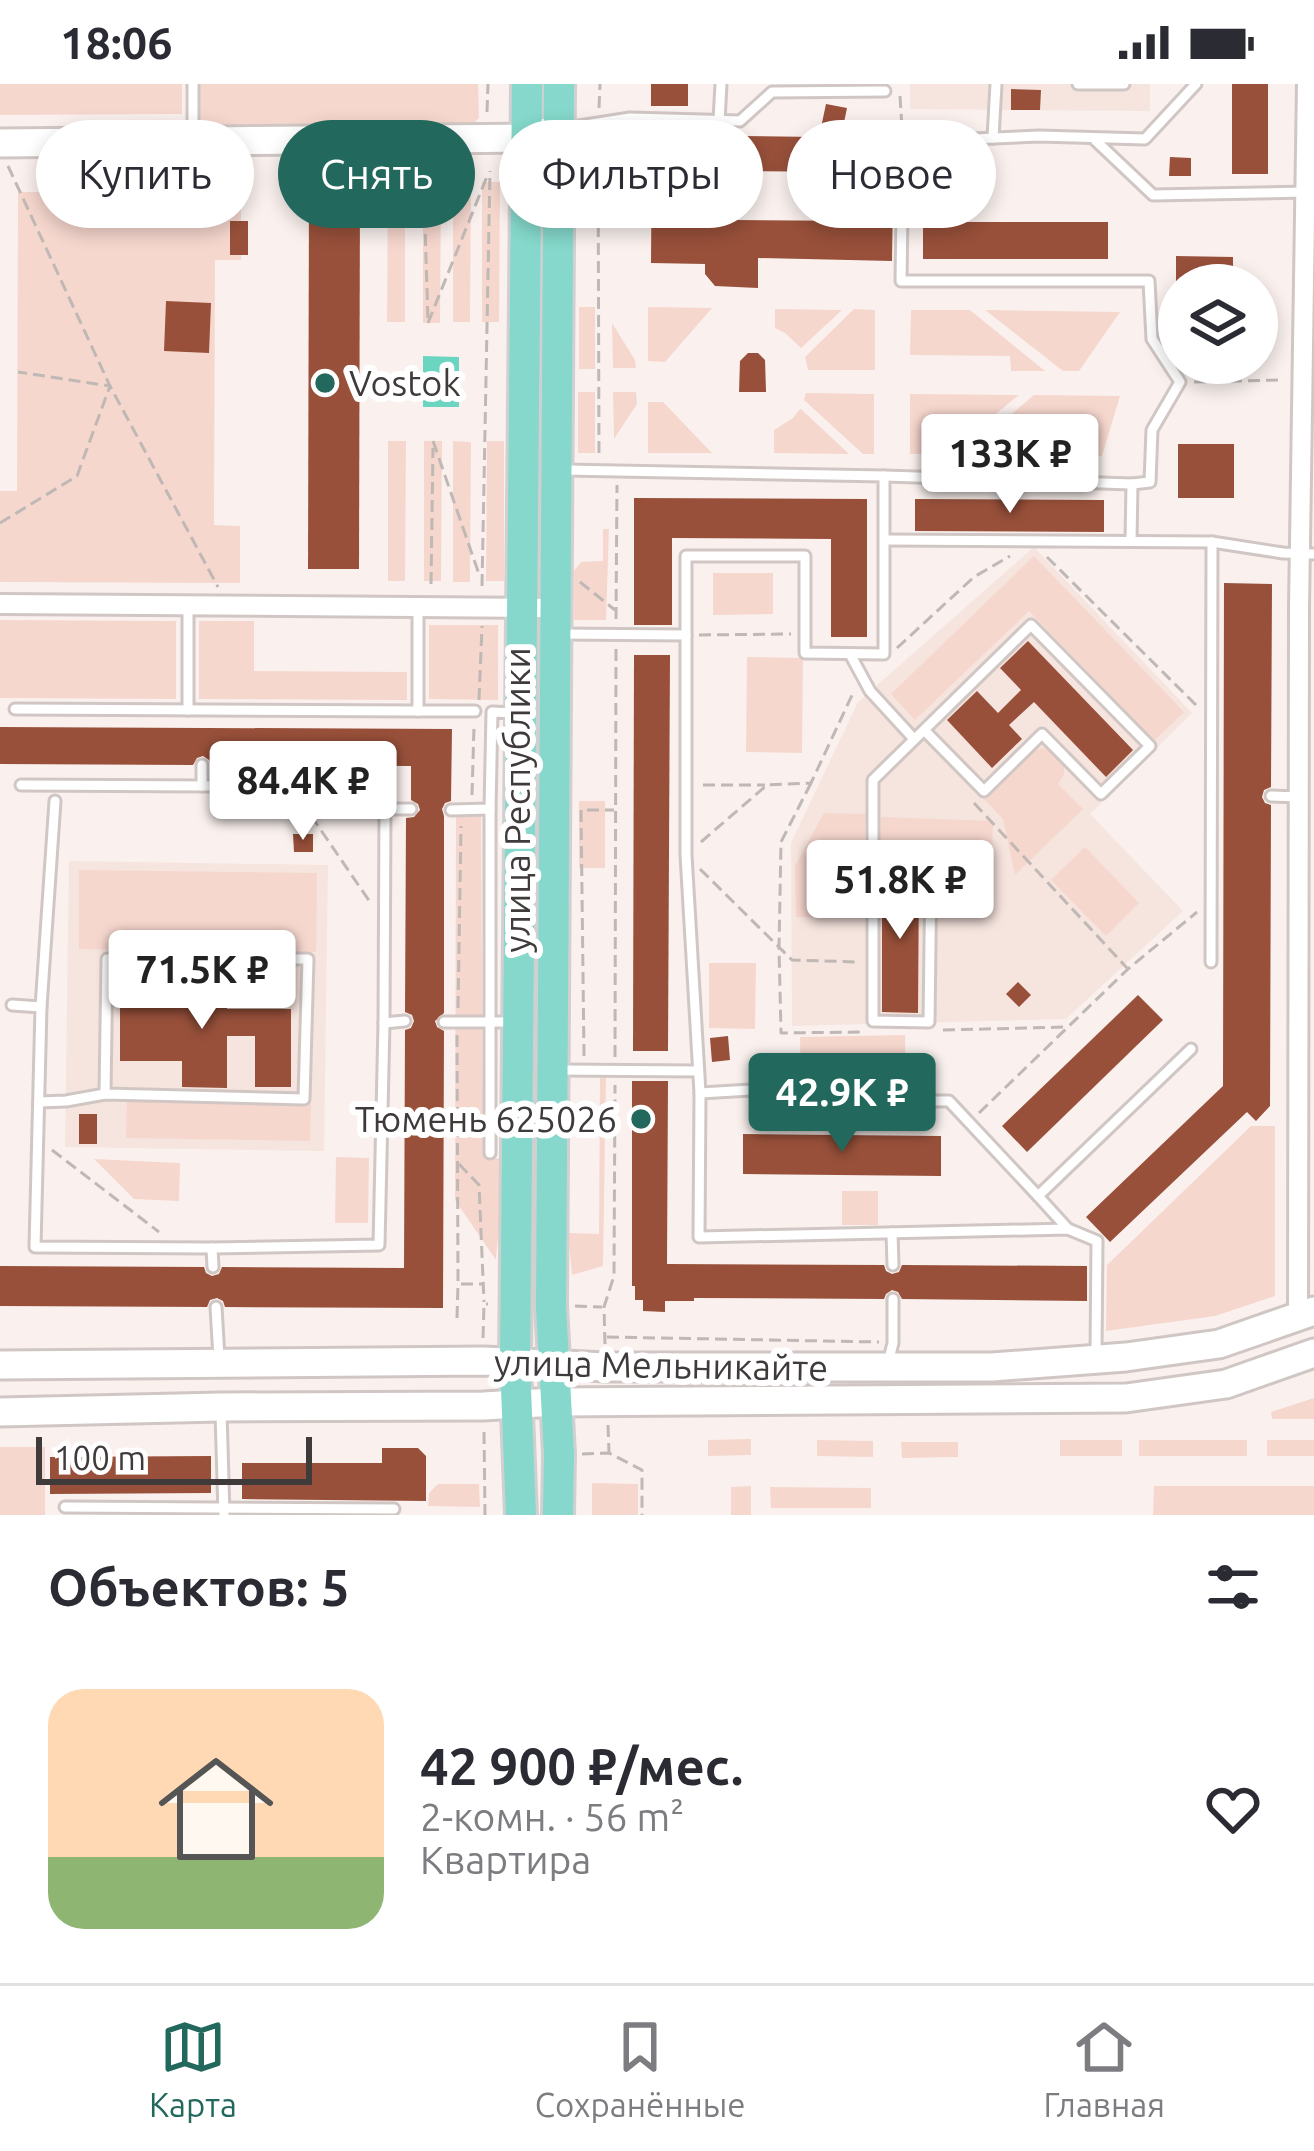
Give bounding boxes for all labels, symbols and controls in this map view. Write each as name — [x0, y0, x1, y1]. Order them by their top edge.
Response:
text: 18:06 — [60, 17, 173, 68]
chip: Купить — [36, 120, 254, 228]
chip: Снять — [278, 120, 475, 228]
chip: Фильтры — [499, 120, 763, 228]
chip: Новое — [787, 120, 996, 228]
map controls — [1158, 264, 1278, 384]
button: layers — [1158, 264, 1278, 384]
place label: Vostok — [349, 362, 461, 403]
marker: Vostok — [312, 370, 338, 396]
pin: 133K ₽ — [912, 414, 1108, 516]
text: 133K ₽ — [948, 431, 1072, 474]
street label: улица Республики — [496, 647, 537, 953]
pin: 84.4K ₽ — [192, 741, 414, 843]
text: 84.4K ₽ — [237, 758, 369, 801]
pin: 51.8K ₽ — [789, 840, 1011, 942]
text: 51.8K ₽ — [834, 857, 966, 900]
pin: 71.5K ₽ — [91, 930, 313, 1032]
text: 71.5K ₽ — [136, 947, 268, 990]
pin: 42.9K ₽ — [731, 1053, 953, 1155]
text: 42.9K ₽ — [776, 1070, 908, 1113]
place label: Тюмень 625026 — [355, 1098, 617, 1139]
marker: Тюмень 625026 — [628, 1106, 654, 1132]
street label: улица Мельникайте — [494, 1341, 828, 1388]
scale bar — [36, 1431, 312, 1484]
text: 100 m — [54, 1439, 146, 1476]
icon: filters — [1200, 1554, 1266, 1620]
text: Объектов: 5 — [48, 1558, 349, 1616]
icon: home — [144, 1737, 288, 1881]
text: 42 900 ₽/мес. — [420, 1737, 743, 1795]
icon: heart — [1200, 1776, 1266, 1842]
text: 2-комн. · 56 m² — [420, 1795, 684, 1838]
text: Квартира — [420, 1838, 591, 1881]
tab: Карта — [149, 2014, 237, 2123]
tab: Сохранённые — [535, 2014, 746, 2123]
tab: Главная — [1043, 2014, 1165, 2123]

